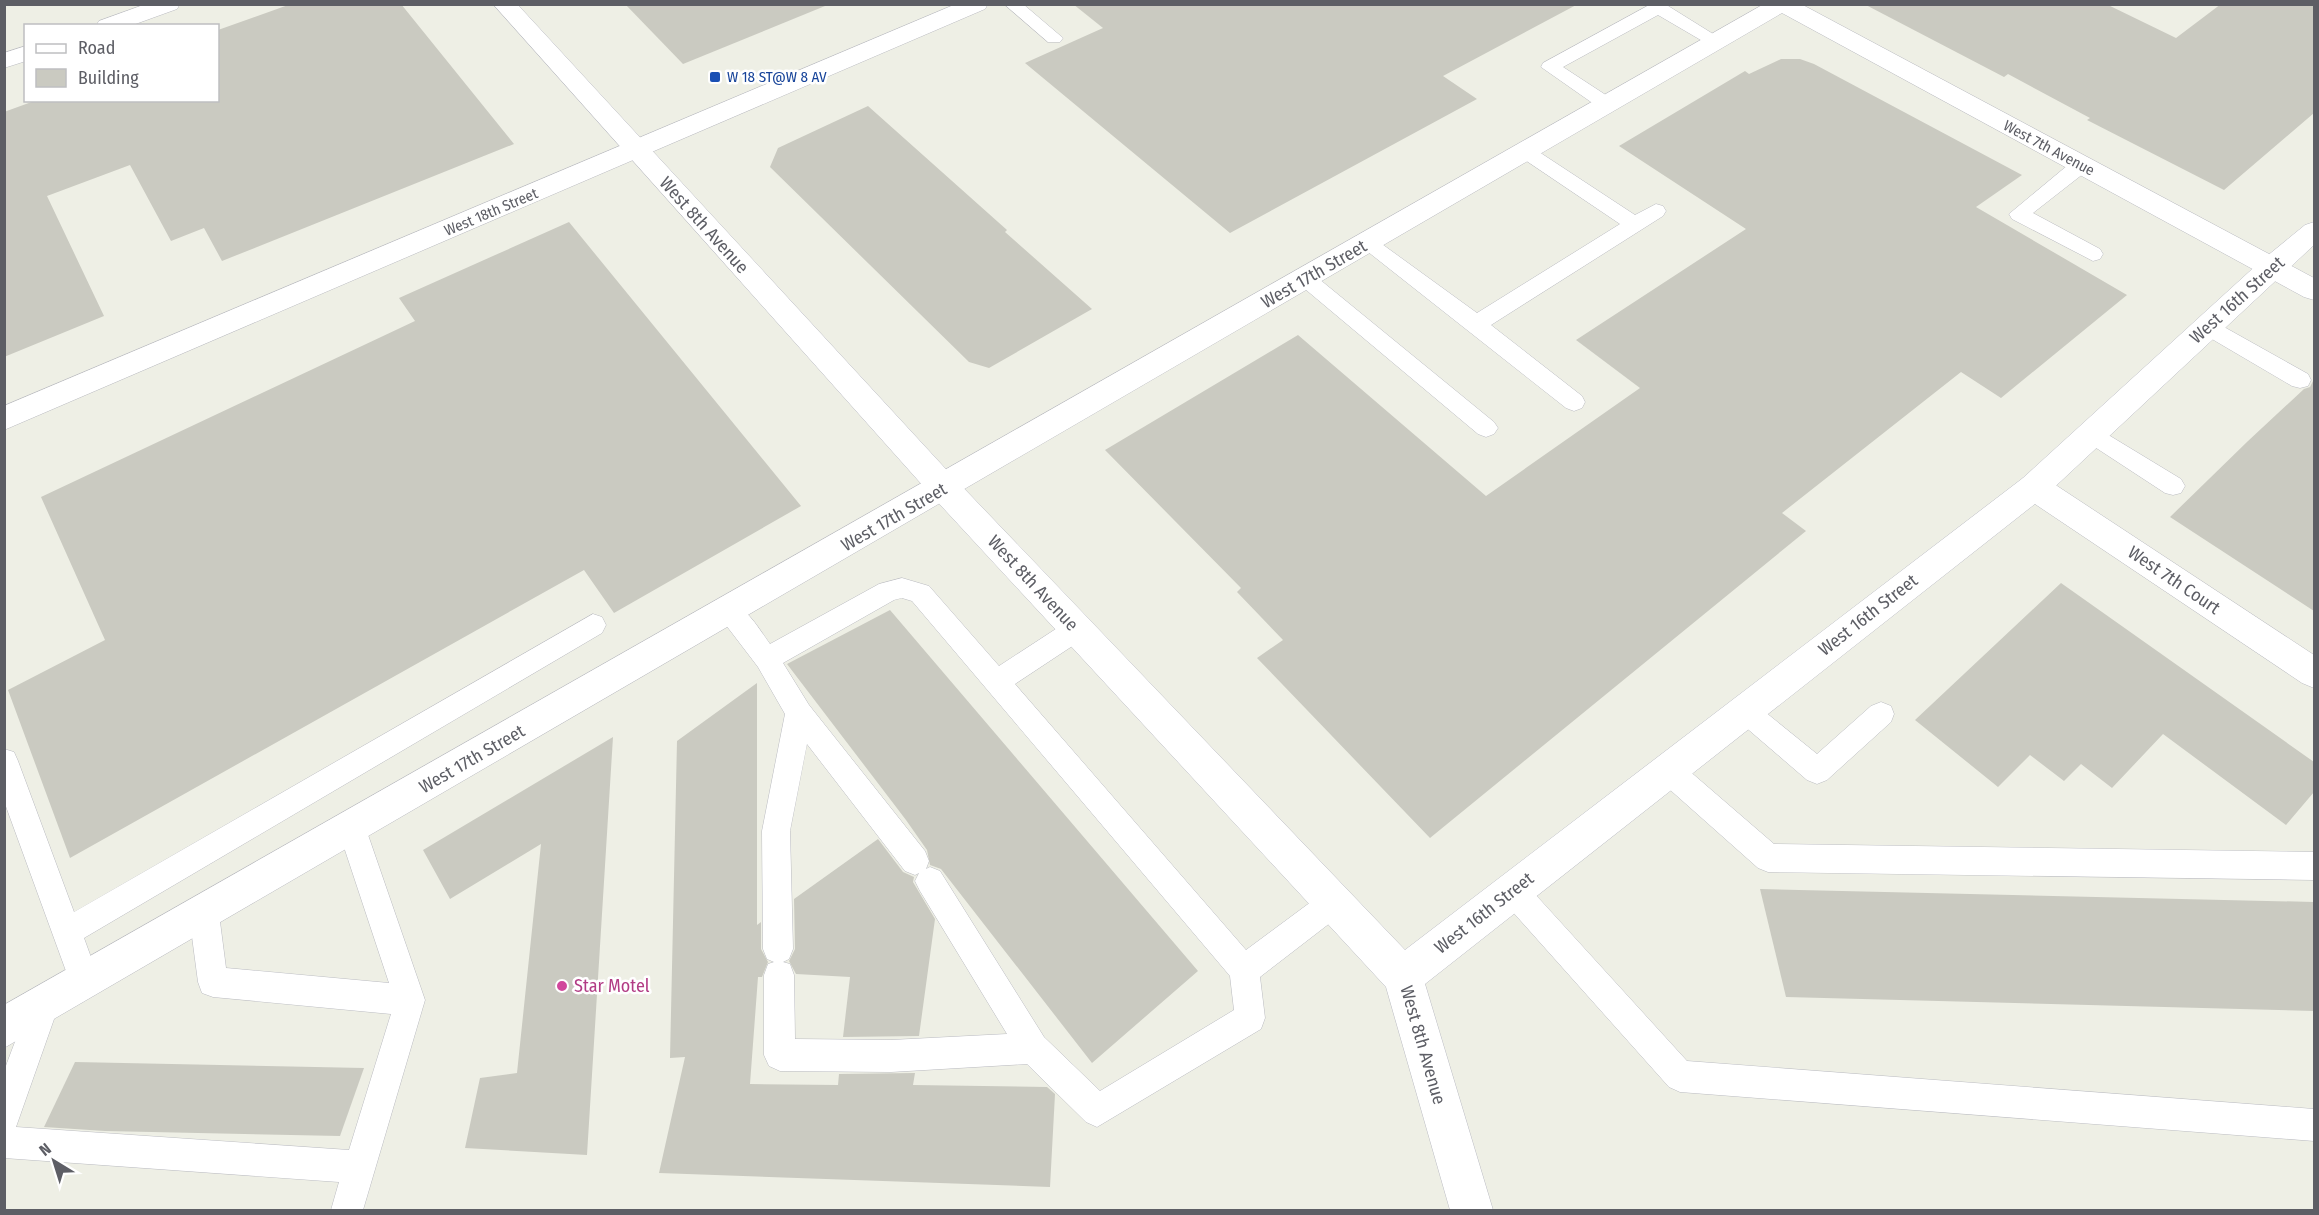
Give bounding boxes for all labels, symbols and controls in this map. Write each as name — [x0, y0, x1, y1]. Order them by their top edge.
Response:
legend — [24, 24, 219, 102]
text: Road — [78, 37, 115, 59]
text: Building — [78, 67, 139, 89]
place label: W 18 ST@W 8 AV — [727, 68, 827, 86]
marker: W 18 ST@W 8 AV — [708, 70, 722, 84]
street label: West 7th Avenue — [2000, 116, 2098, 180]
street label: West 8th Avenue — [655, 172, 753, 278]
street label: West 18th Street — [442, 184, 541, 240]
street label: West 17th Street — [1257, 235, 1371, 313]
street label: West 16th Street — [2185, 252, 2289, 348]
street label: West 17th Street — [837, 478, 951, 556]
street label: West 8th Avenue — [983, 531, 1083, 635]
street label: West 7th Court — [2124, 541, 2224, 619]
street label: West 16th Street — [1814, 569, 1922, 661]
street label: West 17th Street — [415, 720, 529, 798]
street label: West 16th Street — [1430, 867, 1538, 959]
place label: Star Motel — [574, 975, 650, 997]
marker: Star Motel — [555, 979, 569, 993]
street label: West 8th Avenue — [1396, 983, 1451, 1107]
north arrow — [24, 1131, 84, 1191]
text: N — [35, 1139, 55, 1160]

